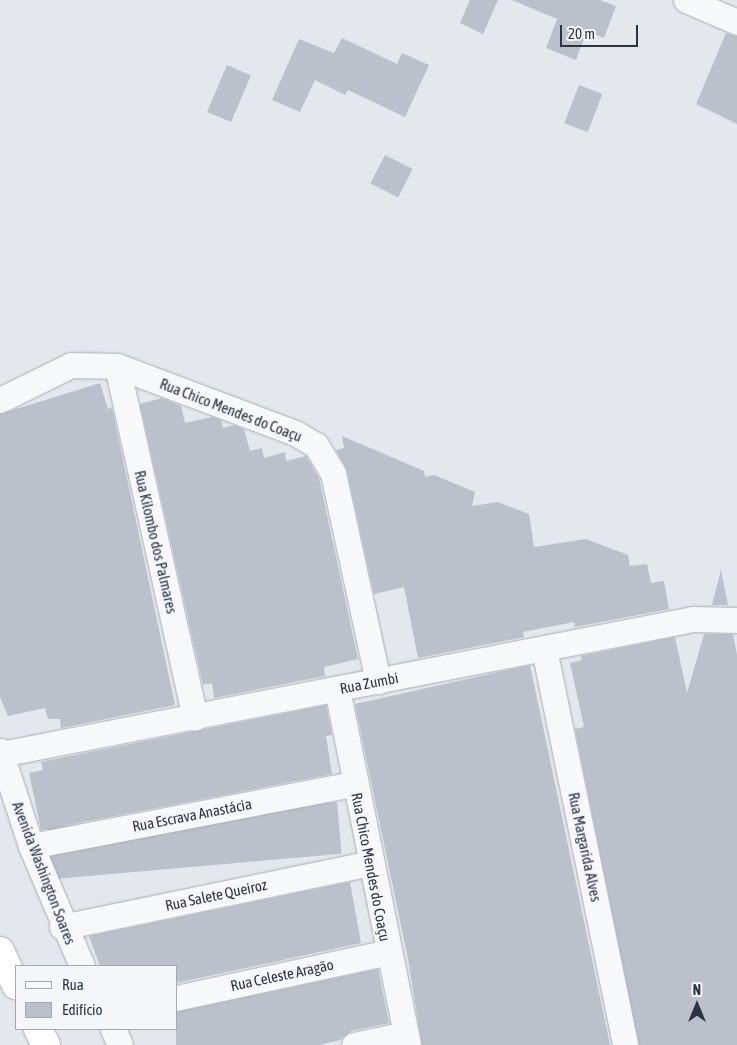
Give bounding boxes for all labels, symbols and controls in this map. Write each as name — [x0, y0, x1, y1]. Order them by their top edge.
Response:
scale bar — [562, 15, 640, 47]
text: 20 m — [568, 25, 595, 42]
street label: Rua Chico Mendes do Coaçu — [157, 375, 305, 445]
street label: Rua Kilombo dos Palmares — [131, 469, 181, 615]
street label: Rua Zumbi — [338, 669, 400, 697]
street label: Rua Chico Mendes do Coaçu — [348, 791, 394, 943]
street label: Rua Margarida Alves — [565, 791, 605, 903]
street label: Rua Escrava Anastácia — [131, 795, 253, 835]
street label: Avenida Washington Soares — [8, 799, 80, 947]
street label: Rua Salete Queiroz — [163, 875, 269, 915]
street label: Rua Celeste Aragão — [229, 955, 335, 995]
legend — [15, 965, 178, 1030]
text: Rua — [62, 976, 84, 993]
north arrow — [672, 980, 722, 1030]
text: N — [693, 982, 701, 998]
text: Edifício — [62, 1001, 103, 1018]

